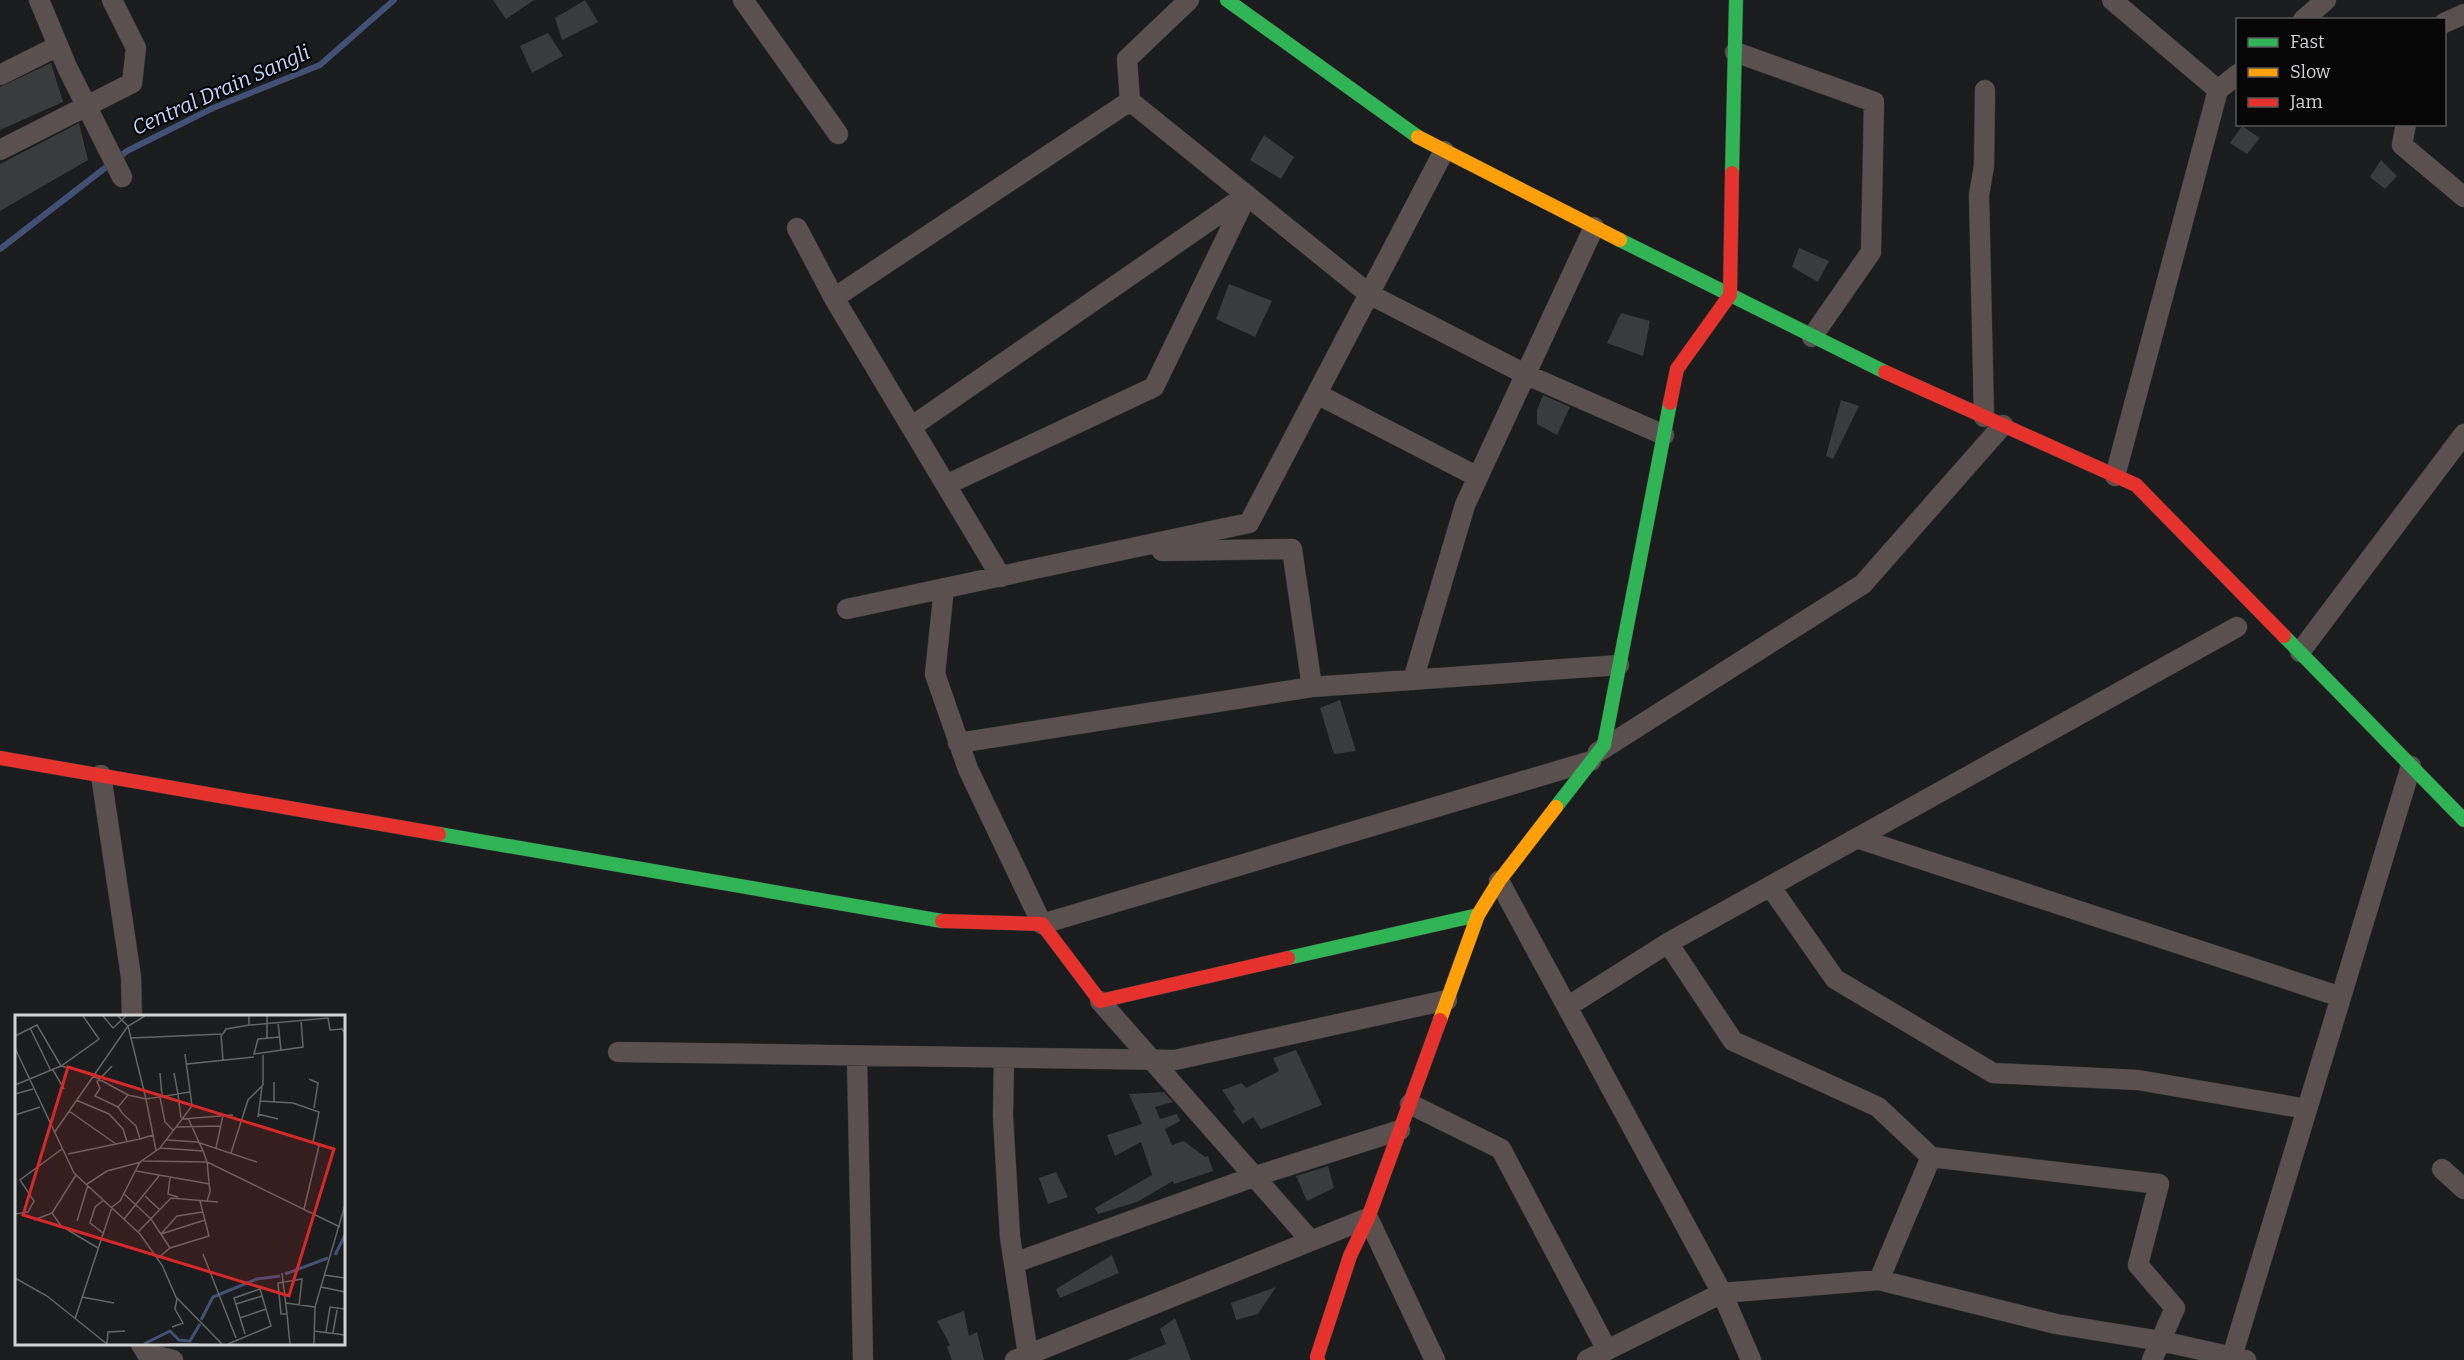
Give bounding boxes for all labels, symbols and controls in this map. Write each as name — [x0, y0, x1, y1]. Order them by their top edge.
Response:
legend — [2236, 18, 2446, 126]
text: Fast — [2290, 31, 2325, 53]
water label: Central Drain Sangli — [128, 39, 314, 141]
text: Slow — [2290, 61, 2331, 83]
text: Jam — [2289, 91, 2323, 113]
inset map — [15, 1015, 345, 1345]

